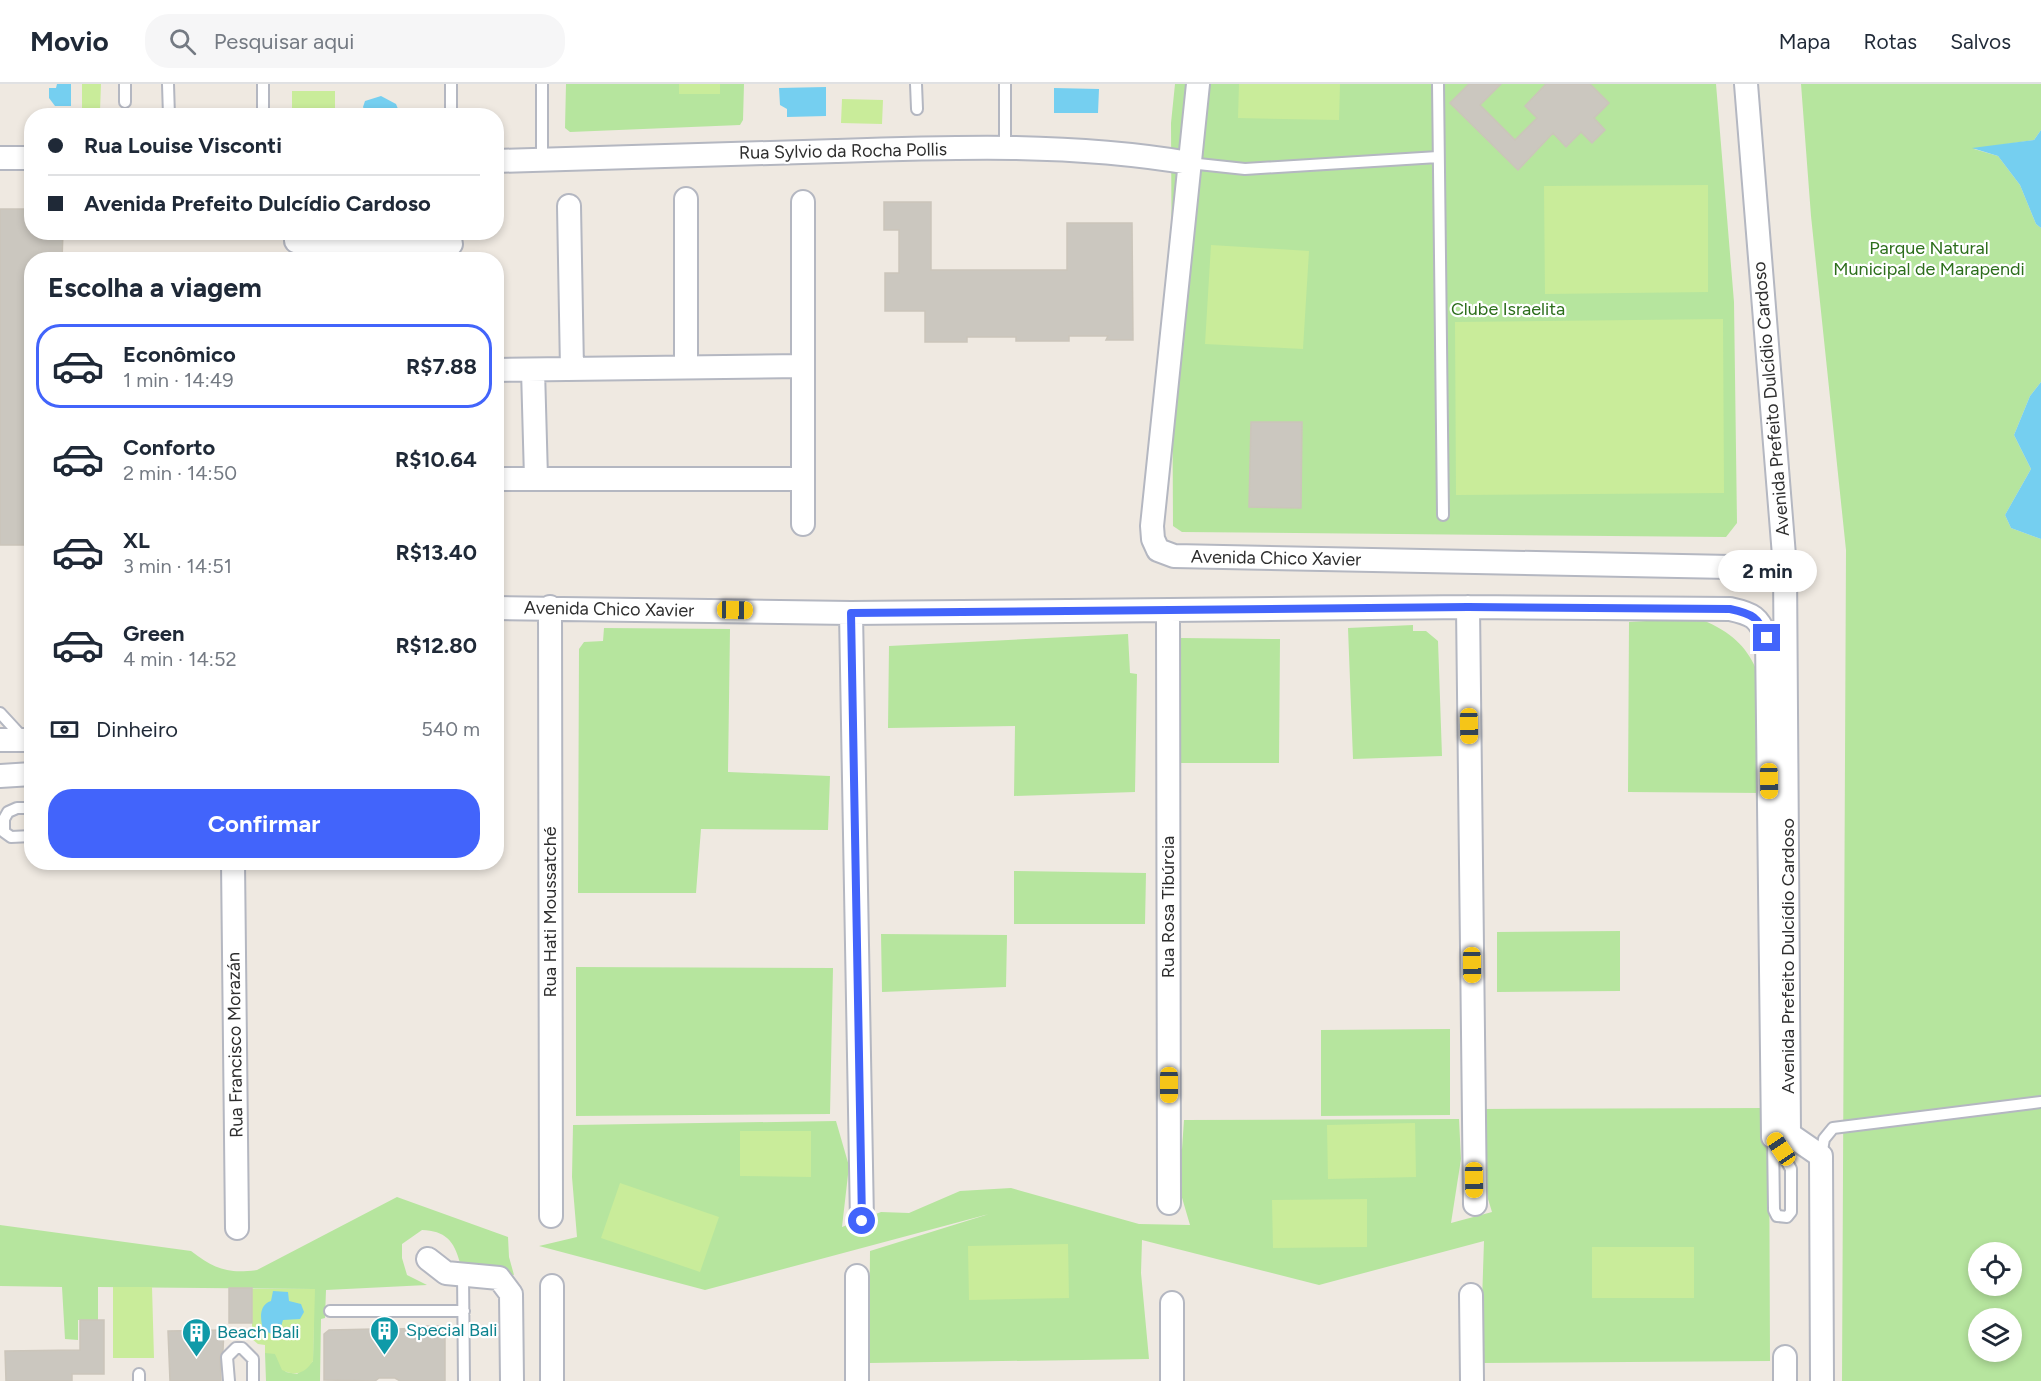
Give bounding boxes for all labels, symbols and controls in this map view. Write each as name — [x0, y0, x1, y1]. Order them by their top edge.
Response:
search box — [145, 14, 565, 68]
text: Movio — [30, 24, 109, 58]
icon: search — [166, 25, 199, 58]
text: Pesquisar aqui — [214, 28, 354, 55]
text: Mapa — [1779, 29, 1830, 54]
text: Rotas — [1863, 29, 1917, 54]
text: Salvos — [1950, 29, 2011, 54]
text: Rua Louise Visconti — [84, 132, 282, 159]
street label: Rua Sylvio da Rocha Pollis — [739, 138, 947, 164]
text: Avenida Prefeito Dulcídio Cardoso — [84, 190, 431, 217]
park label: Parque Natural Municipal de Marapendi — [1833, 237, 2025, 280]
street label: Avenida Prefeito Dulcídio Cardoso — [1748, 261, 1794, 537]
text: Escolha a viagem — [48, 271, 262, 304]
park label: Clube Israelita — [1451, 298, 1565, 320]
icon: car — [51, 339, 105, 393]
text: Econômico — [123, 341, 236, 368]
text: R$7.88 — [406, 353, 477, 380]
text: 1 min · 14:49 — [123, 368, 233, 392]
icon: car — [51, 432, 105, 486]
text: Conforto — [123, 434, 215, 461]
text: R$10.64 — [395, 446, 477, 473]
text: 2 min · 14:50 — [123, 461, 237, 485]
icon: car — [51, 525, 105, 579]
text: XL — [123, 527, 150, 554]
text: R$13.40 — [395, 539, 477, 566]
street label: Avenida Chico Xavier — [1191, 546, 1361, 570]
callout: 2 min — [1718, 551, 1816, 593]
text: 3 min · 14:51 — [123, 554, 232, 578]
text: 2 min — [1742, 559, 1793, 583]
street label: Avenida Chico Xavier — [524, 597, 694, 621]
car — [717, 601, 753, 619]
icon: car — [51, 618, 105, 672]
text: Green — [123, 620, 185, 647]
route end — [1753, 624, 1780, 651]
text: R$12.80 — [395, 632, 477, 659]
text: 4 min · 14:52 — [123, 647, 237, 671]
car — [1460, 708, 1478, 744]
icon: cash — [48, 713, 81, 746]
text: Dinheiro — [96, 716, 178, 743]
text: 540 m — [421, 717, 480, 741]
car — [1760, 763, 1778, 799]
button: Confirmar — [48, 789, 480, 858]
street label: Avenida Prefeito Dulcídio Cardoso — [1777, 818, 1799, 1094]
street label: Rua Hati Moussatché — [539, 826, 561, 998]
street label: Rua Rosa Tibúrcia — [1157, 836, 1179, 978]
car — [1463, 947, 1481, 983]
street label: Rua Francisco Morazán — [222, 952, 248, 1138]
car — [1160, 1067, 1178, 1103]
car — [1763, 1129, 1799, 1169]
car — [1465, 1162, 1483, 1198]
route start — [848, 1207, 875, 1234]
map controls — [1968, 1242, 2022, 1362]
button: locate — [1968, 1242, 2022, 1296]
button: layers — [1968, 1308, 2022, 1362]
building icon: Special Bali — [369, 1314, 401, 1356]
building icon: Beach Bali — [180, 1316, 212, 1358]
place label: Special Bali — [406, 1319, 497, 1341]
place label: Beach Bali — [217, 1321, 300, 1343]

